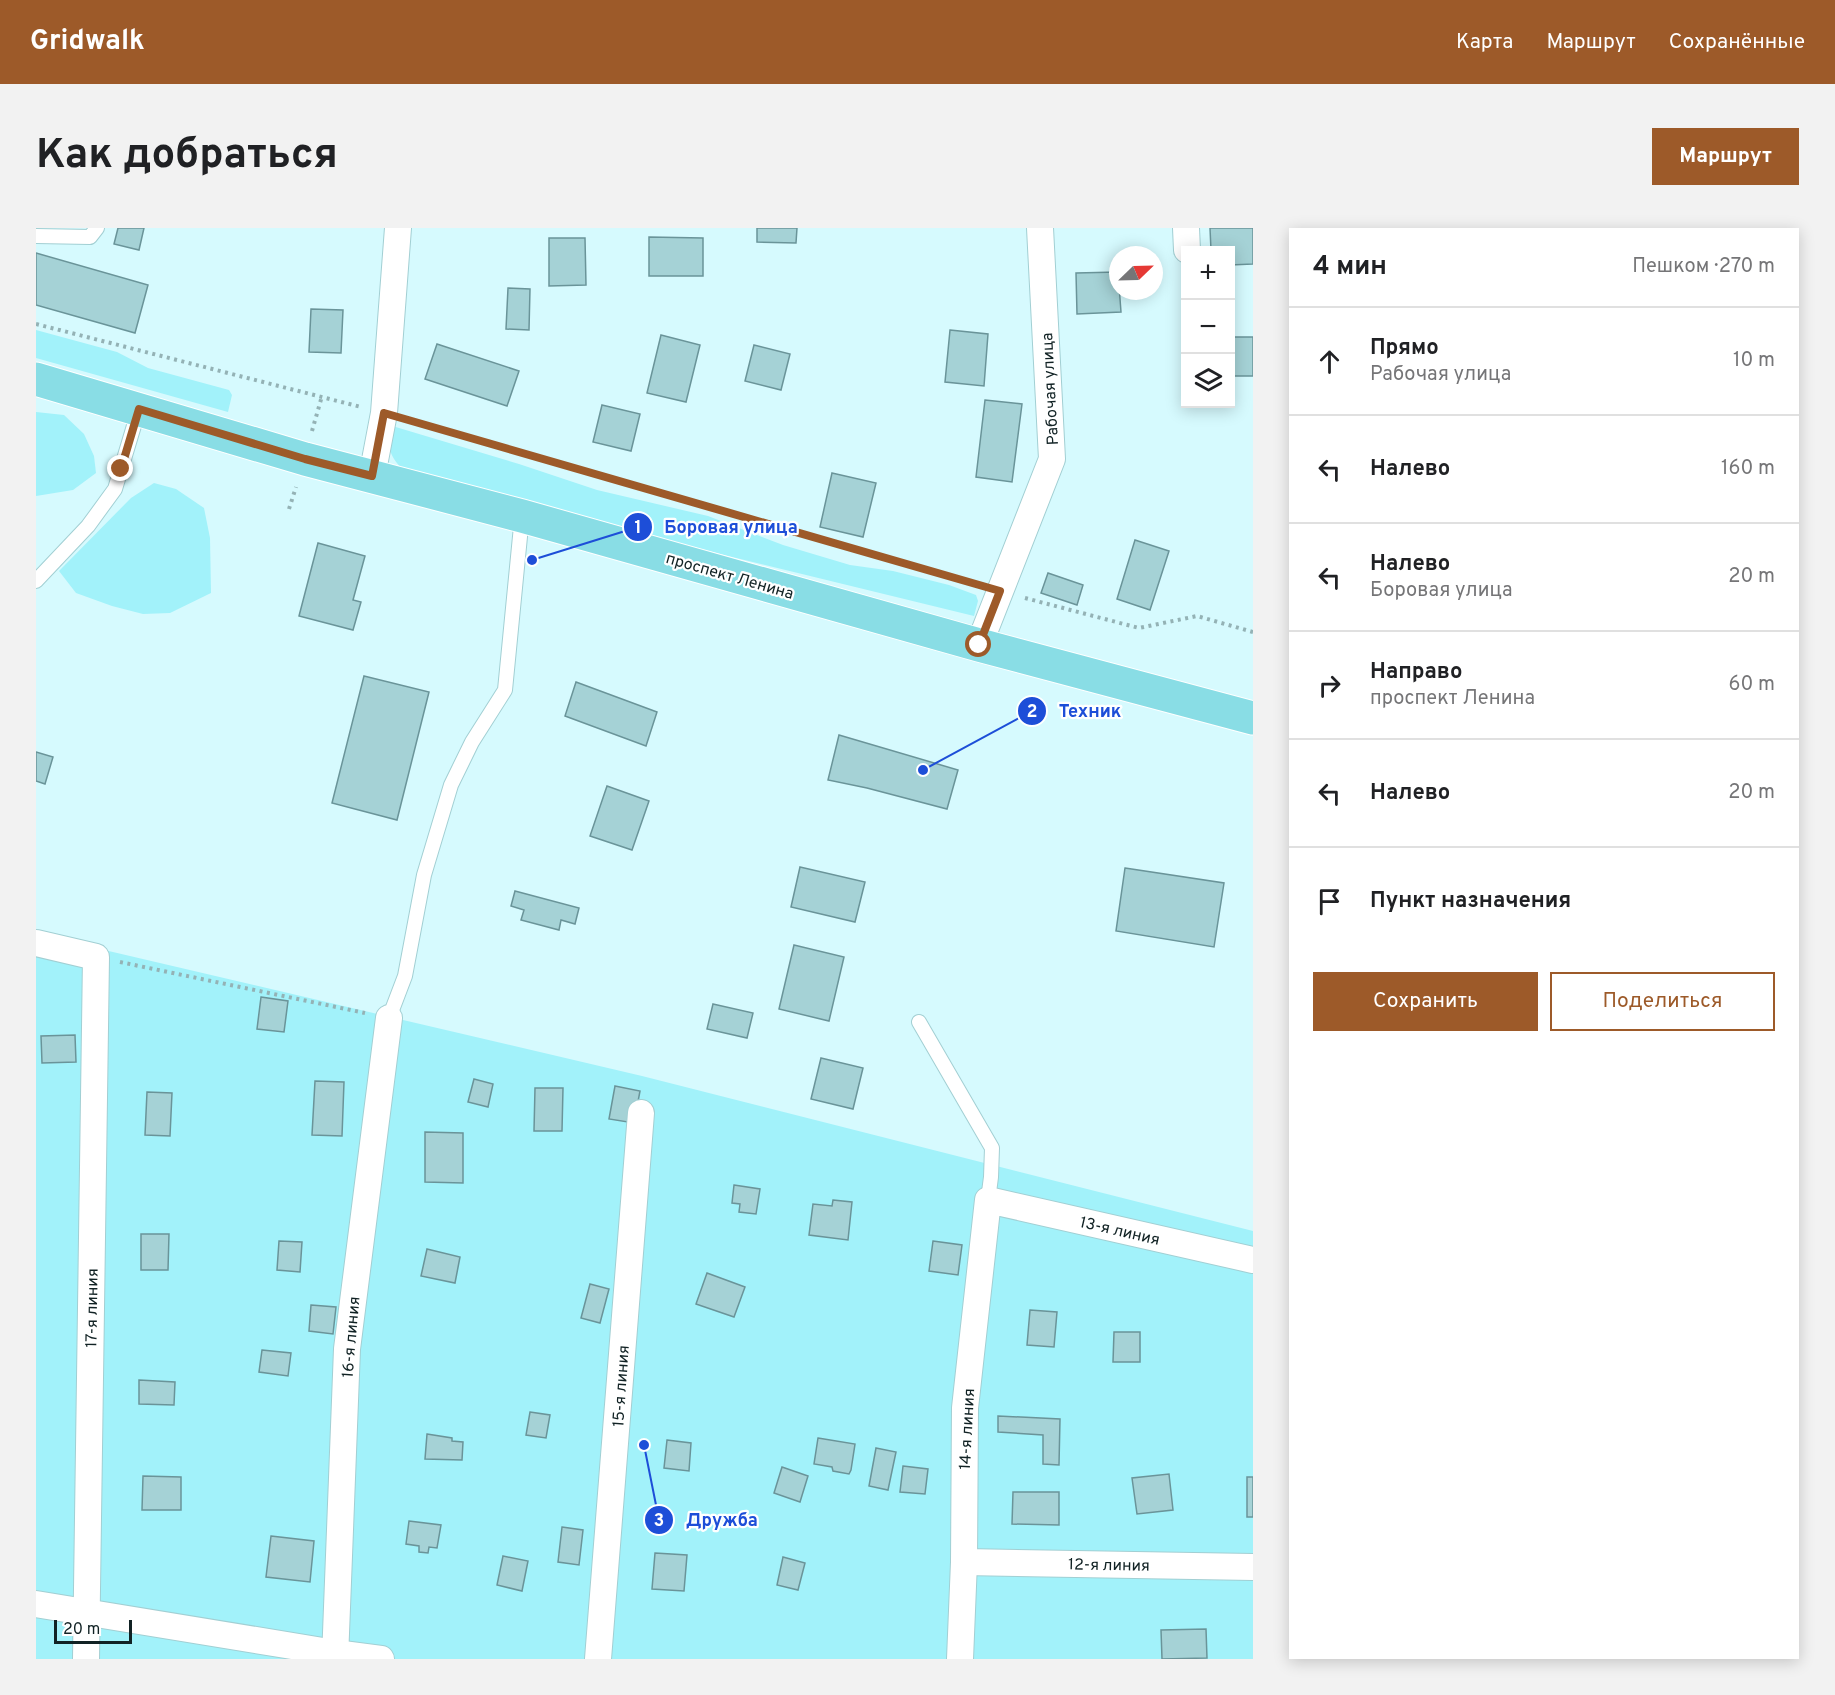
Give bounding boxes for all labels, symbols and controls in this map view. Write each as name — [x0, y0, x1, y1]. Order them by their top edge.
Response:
text: Gridwalk — [30, 24, 145, 60]
text: Карта — [1456, 29, 1513, 56]
text: Маршрут — [1546, 29, 1636, 56]
text: Сохранённые — [1669, 29, 1805, 56]
button: Маршрут — [1652, 128, 1799, 185]
text: Как добраться — [36, 130, 338, 183]
north arrow — [1109, 246, 1163, 300]
map controls — [1181, 246, 1235, 408]
button: + — [1181, 246, 1235, 300]
text: 4 мин — [1313, 251, 1387, 284]
text: Пешком · 270 m — [1632, 254, 1775, 280]
button: − — [1181, 300, 1235, 354]
street label: Рабочая улица — [1038, 332, 1064, 446]
text: Прямо — [1370, 335, 1439, 362]
icon: ahead — [1313, 345, 1346, 378]
text: 10 m — [1733, 348, 1775, 374]
button: layers — [1181, 354, 1235, 408]
text: Рабочая улица — [1370, 362, 1511, 388]
icon: left — [1313, 453, 1346, 486]
route end — [107, 455, 133, 481]
text: Налево — [1370, 456, 1450, 483]
text: 160 m — [1721, 456, 1775, 482]
callout: Боровая улица — [623, 509, 810, 545]
text: 1 — [634, 517, 642, 540]
text: Боровая улица — [664, 517, 798, 540]
street label: проспект Ленина — [663, 549, 796, 605]
text: Налево — [1370, 551, 1450, 578]
icon: left — [1313, 561, 1346, 594]
text: 20 m — [1728, 564, 1775, 590]
text: Боровая улица — [1370, 578, 1513, 604]
route start — [965, 631, 991, 657]
text: Направо — [1370, 659, 1462, 686]
icon: right — [1313, 669, 1346, 702]
text: 60 m — [1729, 672, 1775, 698]
text: проспект Ленина — [1370, 686, 1535, 712]
callout: Техник — [1017, 693, 1134, 729]
text: 2 — [1026, 701, 1038, 724]
text: Техник — [1059, 701, 1122, 724]
icon: left — [1313, 777, 1346, 810]
text: Налево — [1370, 780, 1450, 807]
text: 20 m — [1728, 780, 1775, 806]
icon: arrive — [1313, 885, 1346, 918]
text: Пункт назначения — [1370, 888, 1571, 915]
button: Сохранить — [1313, 972, 1538, 1031]
button: Поделиться — [1550, 972, 1775, 1031]
street label: 13-я линия — [1078, 1213, 1162, 1251]
street label: 17-я линия — [82, 1268, 104, 1348]
street label: 16-я линия — [338, 1296, 366, 1379]
street label: 15-я линия — [609, 1345, 635, 1428]
street label: 14-я линия — [956, 1388, 980, 1470]
callout: Дружба — [644, 1502, 770, 1538]
text: 3 — [654, 1510, 664, 1533]
text: Дружба — [686, 1510, 758, 1533]
street label: 12-я линия — [1068, 1555, 1150, 1577]
scale bar — [54, 1617, 132, 1644]
text: 20 m — [63, 1620, 100, 1640]

